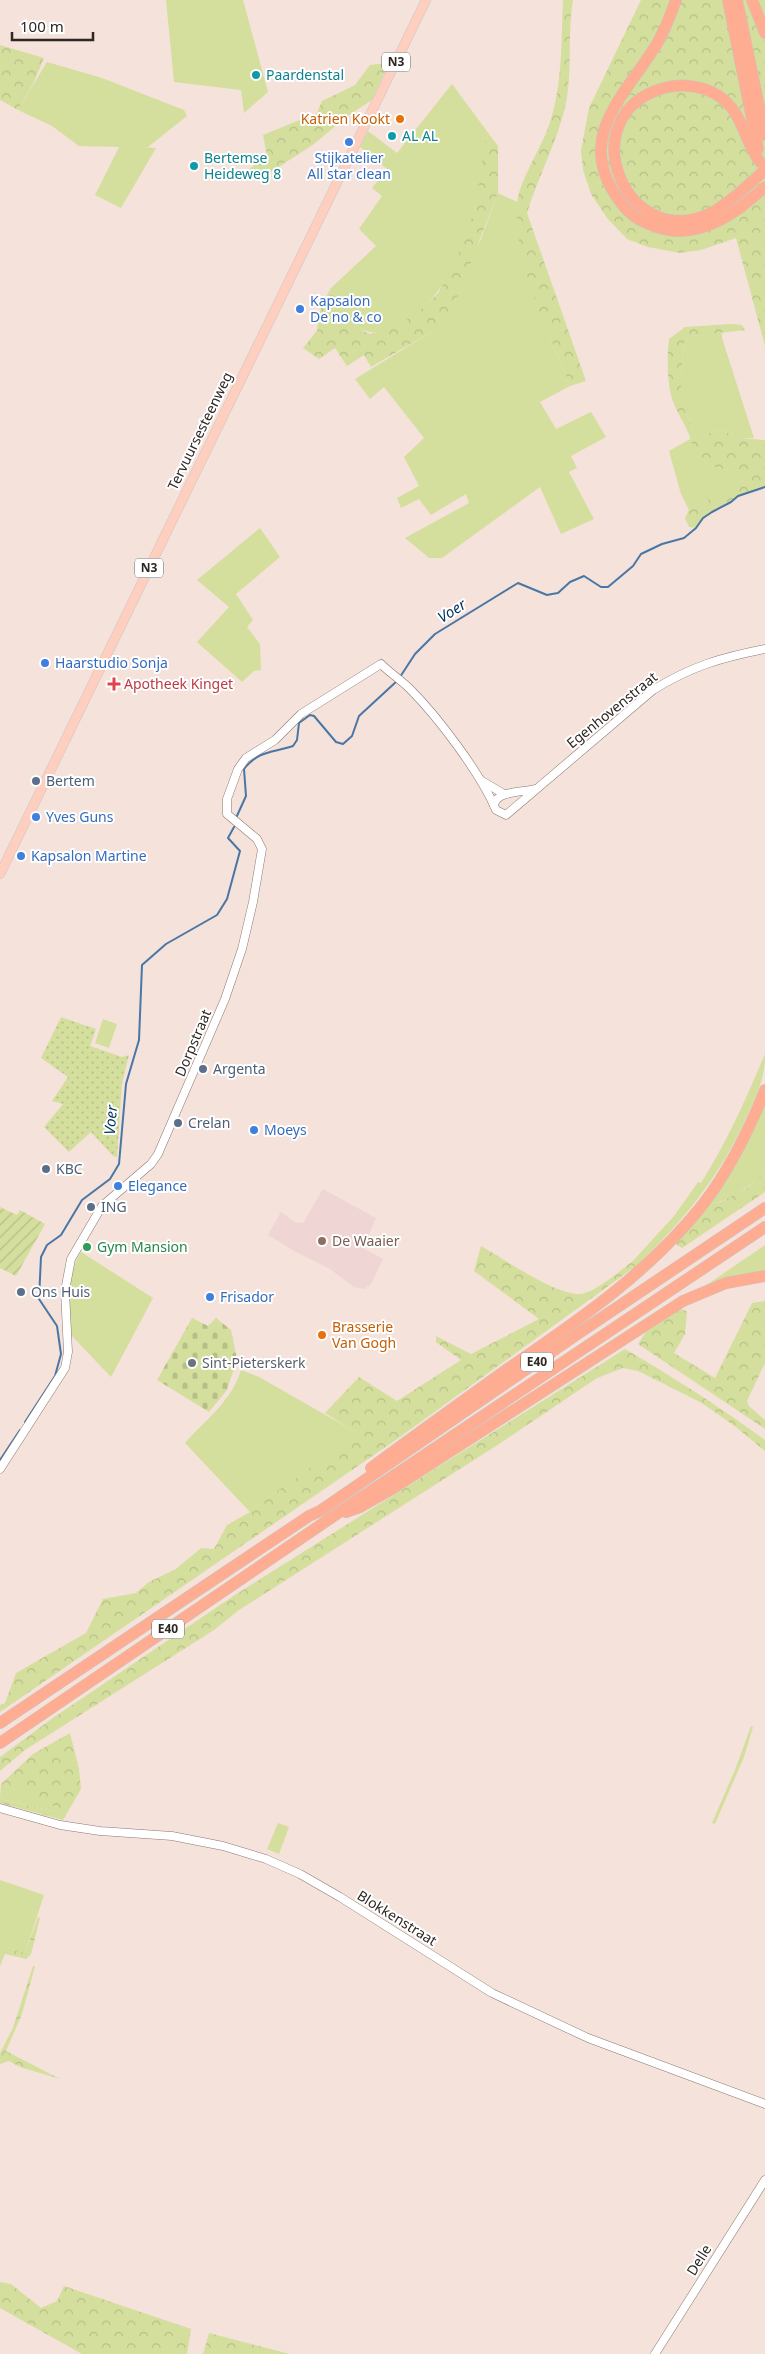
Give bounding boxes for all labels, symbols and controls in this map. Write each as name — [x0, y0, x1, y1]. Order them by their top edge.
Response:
scale bar — [12, 10, 94, 42]
text: 100 m — [20, 16, 64, 36]
road number: N3 — [382, 52, 410, 72]
place label: Paardenstal — [266, 65, 344, 84]
marker: Paardenstal — [250, 69, 262, 81]
place label: Katrien Kookt — [301, 109, 390, 128]
marker: Katrien Kookt — [394, 113, 406, 125]
place label: AL AL — [402, 126, 438, 145]
marker: AL AL — [386, 130, 398, 142]
marker: Stijkatelier All star clean — [343, 136, 355, 148]
place label: Bertemse Heideweg 8 — [204, 148, 281, 183]
place label: Stijkatelier All star clean — [307, 148, 391, 183]
marker: Bertemse Heideweg 8 — [188, 160, 200, 172]
place label: Kapsalon De no & co — [310, 291, 382, 326]
marker: Kapsalon De no & co — [294, 303, 306, 315]
street label: Tervuursesteenweg — [163, 369, 236, 493]
road number: N3 — [135, 558, 163, 578]
water label: Voer — [433, 593, 470, 627]
place label: Haarstudio Sonja — [55, 653, 168, 672]
marker: Haarstudio Sonja — [39, 657, 51, 669]
street label: Egenhovenstraat — [562, 667, 661, 752]
place label: Apotheek Kinget — [124, 674, 233, 693]
marker: Apotheek Kinget — [108, 678, 120, 690]
place label: Bertem — [46, 771, 95, 790]
marker: Bertem — [30, 775, 42, 787]
place label: Yves Guns — [46, 807, 114, 826]
marker: Yves Guns — [30, 811, 42, 823]
place label: Kapsalon Martine — [31, 846, 147, 865]
marker: Kapsalon Martine — [15, 850, 27, 862]
street label: Dorpstraat — [170, 1006, 215, 1079]
place label: Argenta — [213, 1059, 266, 1078]
marker: Argenta — [197, 1063, 209, 1075]
water label: Voer — [99, 1103, 121, 1136]
place label: Crelan — [188, 1113, 230, 1132]
marker: Crelan — [172, 1117, 184, 1129]
place label: Moeys — [264, 1120, 307, 1139]
marker: Moeys — [248, 1124, 260, 1136]
place label: KBC — [56, 1159, 83, 1178]
marker: KBC — [40, 1163, 52, 1175]
place label: Elegance — [128, 1176, 187, 1195]
marker: Elegance — [112, 1180, 124, 1192]
place label: ING — [101, 1197, 127, 1216]
marker: ING — [85, 1201, 97, 1213]
place label: De Waaier — [332, 1231, 400, 1250]
marker: De Waaier — [316, 1235, 328, 1247]
place label: Gym Mansion — [97, 1237, 188, 1256]
marker: Gym Mansion — [81, 1241, 93, 1253]
place label: Ons Huis — [31, 1282, 91, 1301]
marker: Ons Huis — [15, 1286, 27, 1298]
place label: Frisador — [220, 1287, 274, 1306]
marker: Frisador — [204, 1291, 216, 1303]
place label: Brasserie Van Gogh — [332, 1317, 396, 1352]
marker: Brasserie Van Gogh — [316, 1329, 328, 1341]
road number: E40 — [521, 1352, 553, 1371]
place label: Sint-Pieterskerk — [202, 1353, 306, 1372]
marker: Sint-Pieterskerk — [186, 1357, 198, 1369]
road number: E40 — [152, 1620, 184, 1638]
street label: Blokkenstraat — [354, 1885, 441, 1950]
street label: Delle — [682, 2241, 715, 2279]

